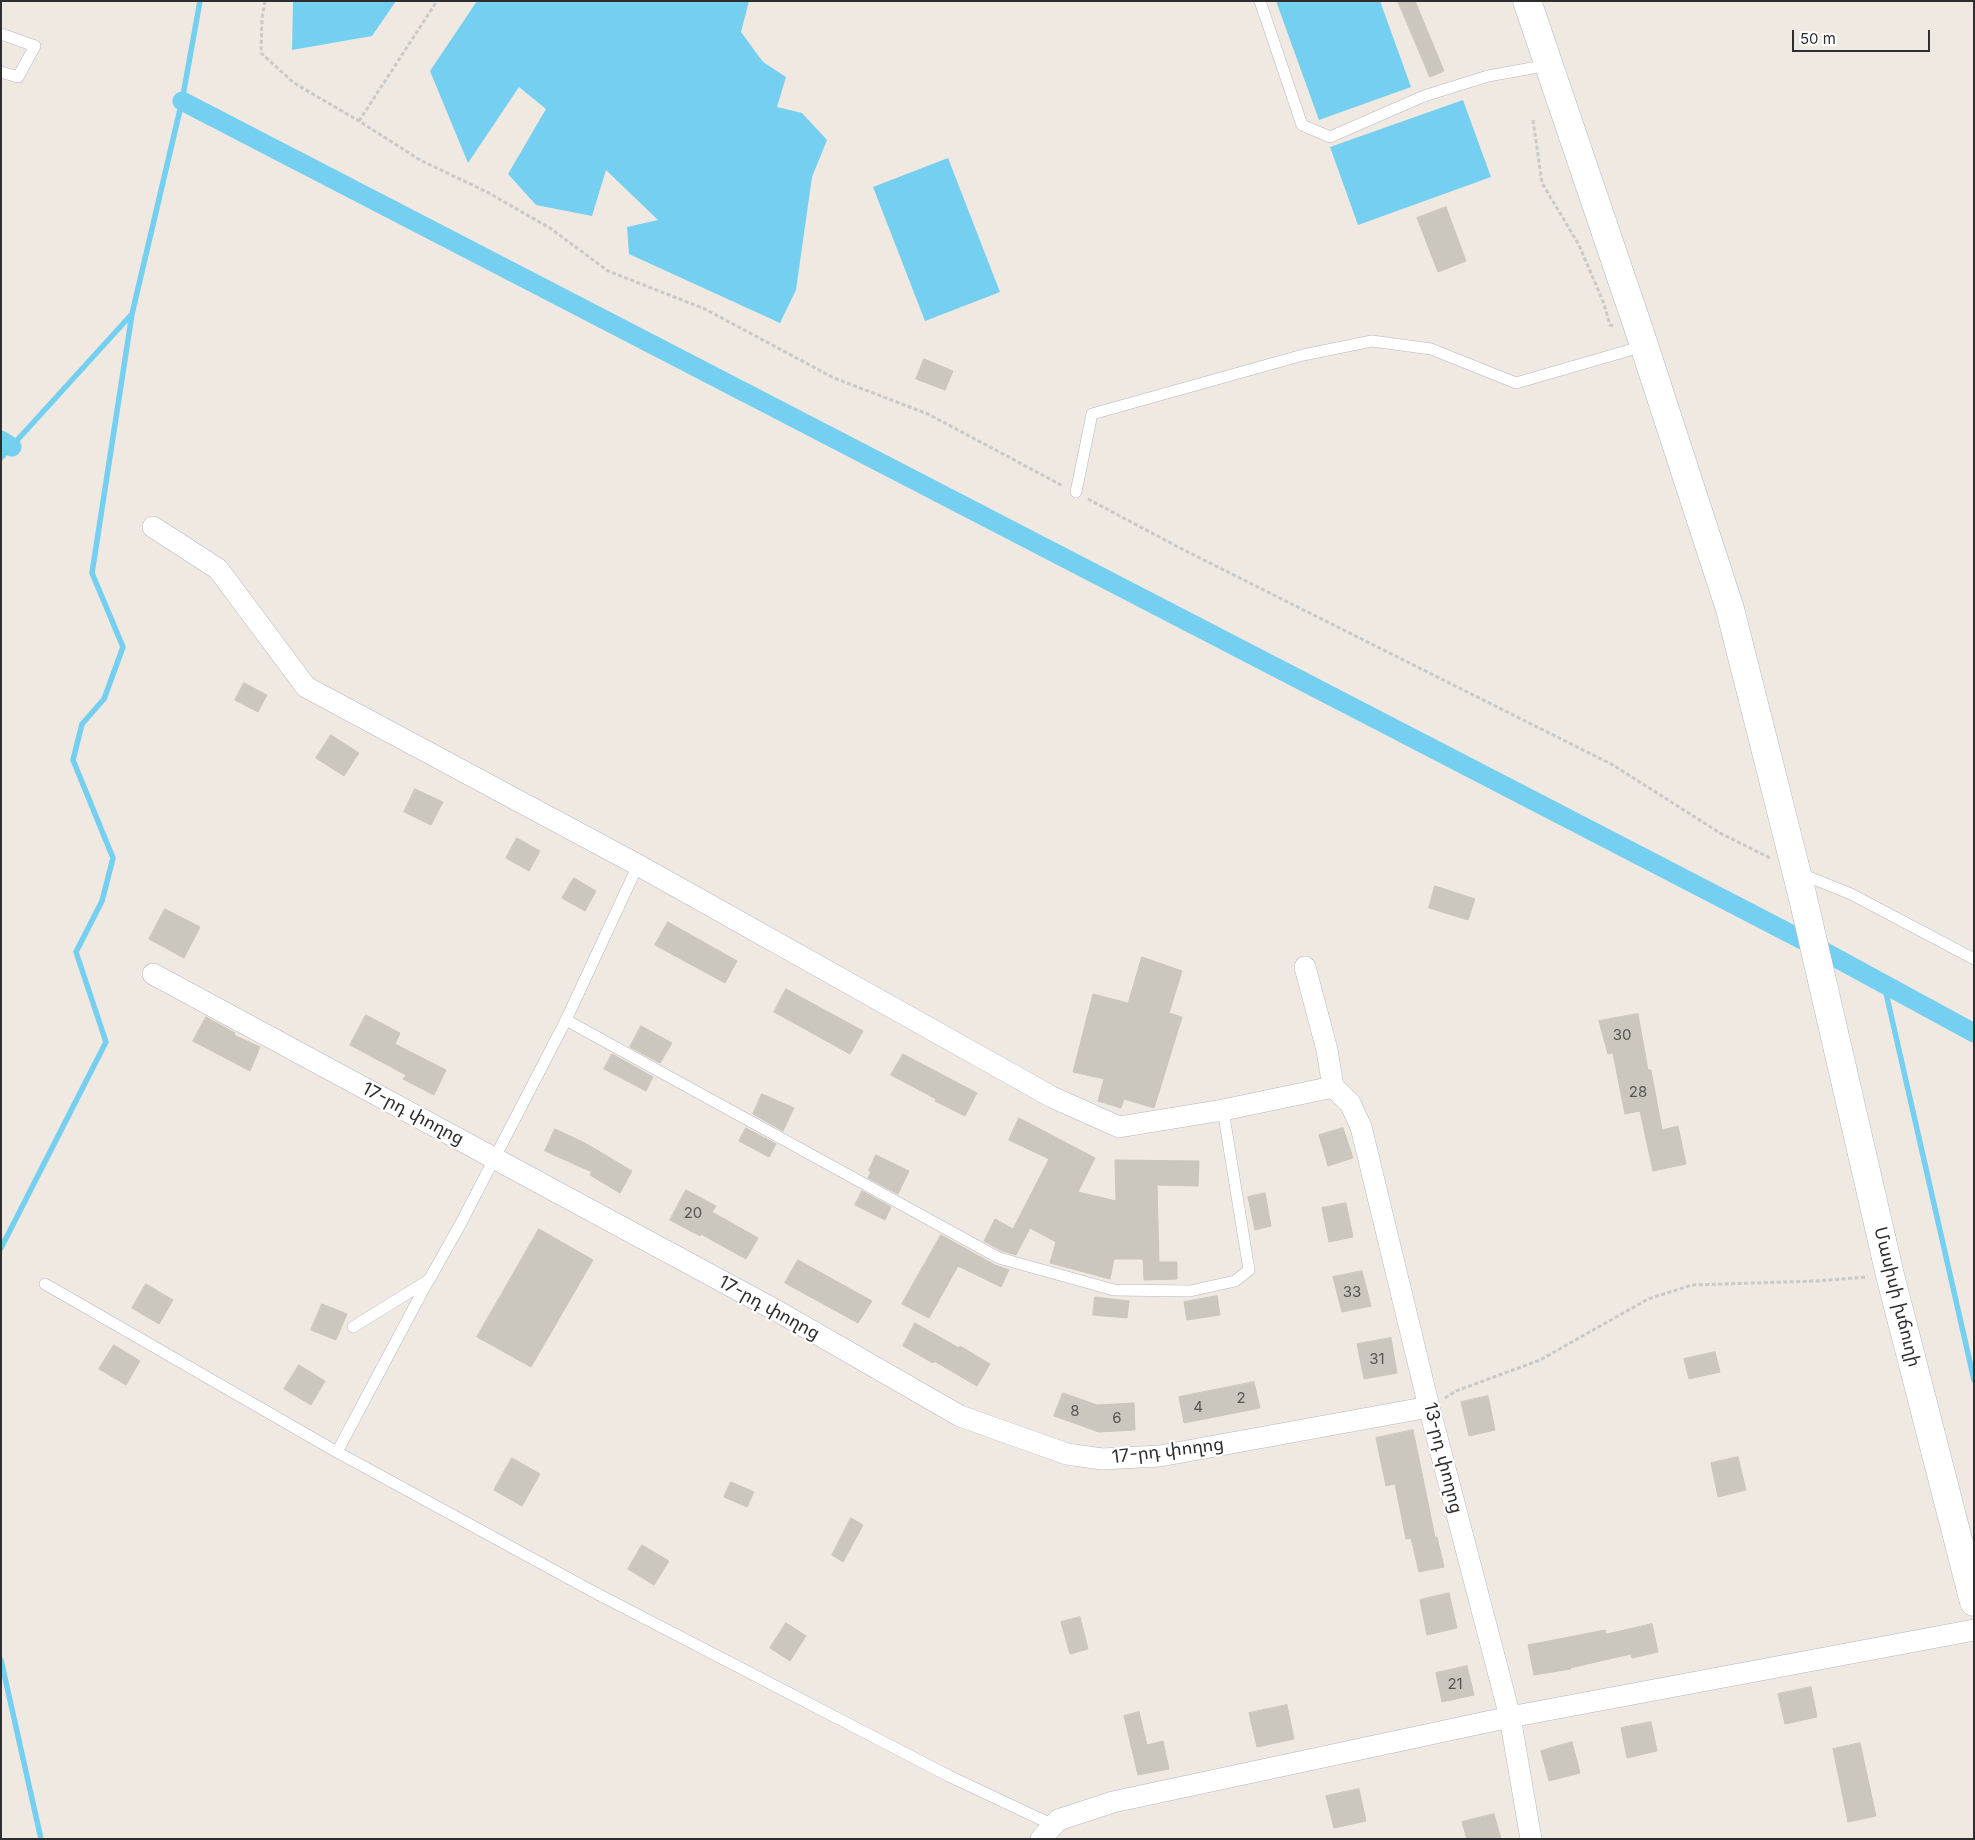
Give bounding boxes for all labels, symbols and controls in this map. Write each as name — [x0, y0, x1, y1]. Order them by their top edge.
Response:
scale bar — [1795, 20, 1932, 52]
text: 50 m — [1800, 29, 1836, 48]
house number: 30 — [1613, 1026, 1631, 1044]
street label: 17-րդ փողոց — [358, 1078, 468, 1150]
house number: 28 — [1629, 1083, 1647, 1101]
house number: 20 — [684, 1204, 702, 1222]
street label: Մասիսի խճուղի — [1869, 1225, 1925, 1369]
street label: 17-րդ փողոց — [715, 1271, 823, 1345]
house number: 33 — [1343, 1283, 1361, 1301]
house number: 31 — [1369, 1350, 1385, 1368]
house number: 2 — [1236, 1389, 1246, 1407]
house number: 4 — [1193, 1398, 1203, 1416]
street label: 13-րդ փողոց — [1419, 1400, 1467, 1516]
house number: 8 — [1070, 1402, 1080, 1420]
house number: 6 — [1112, 1409, 1122, 1427]
street label: 17-րդ փողոց — [1111, 1433, 1225, 1469]
house number: 21 — [1447, 1675, 1463, 1693]

